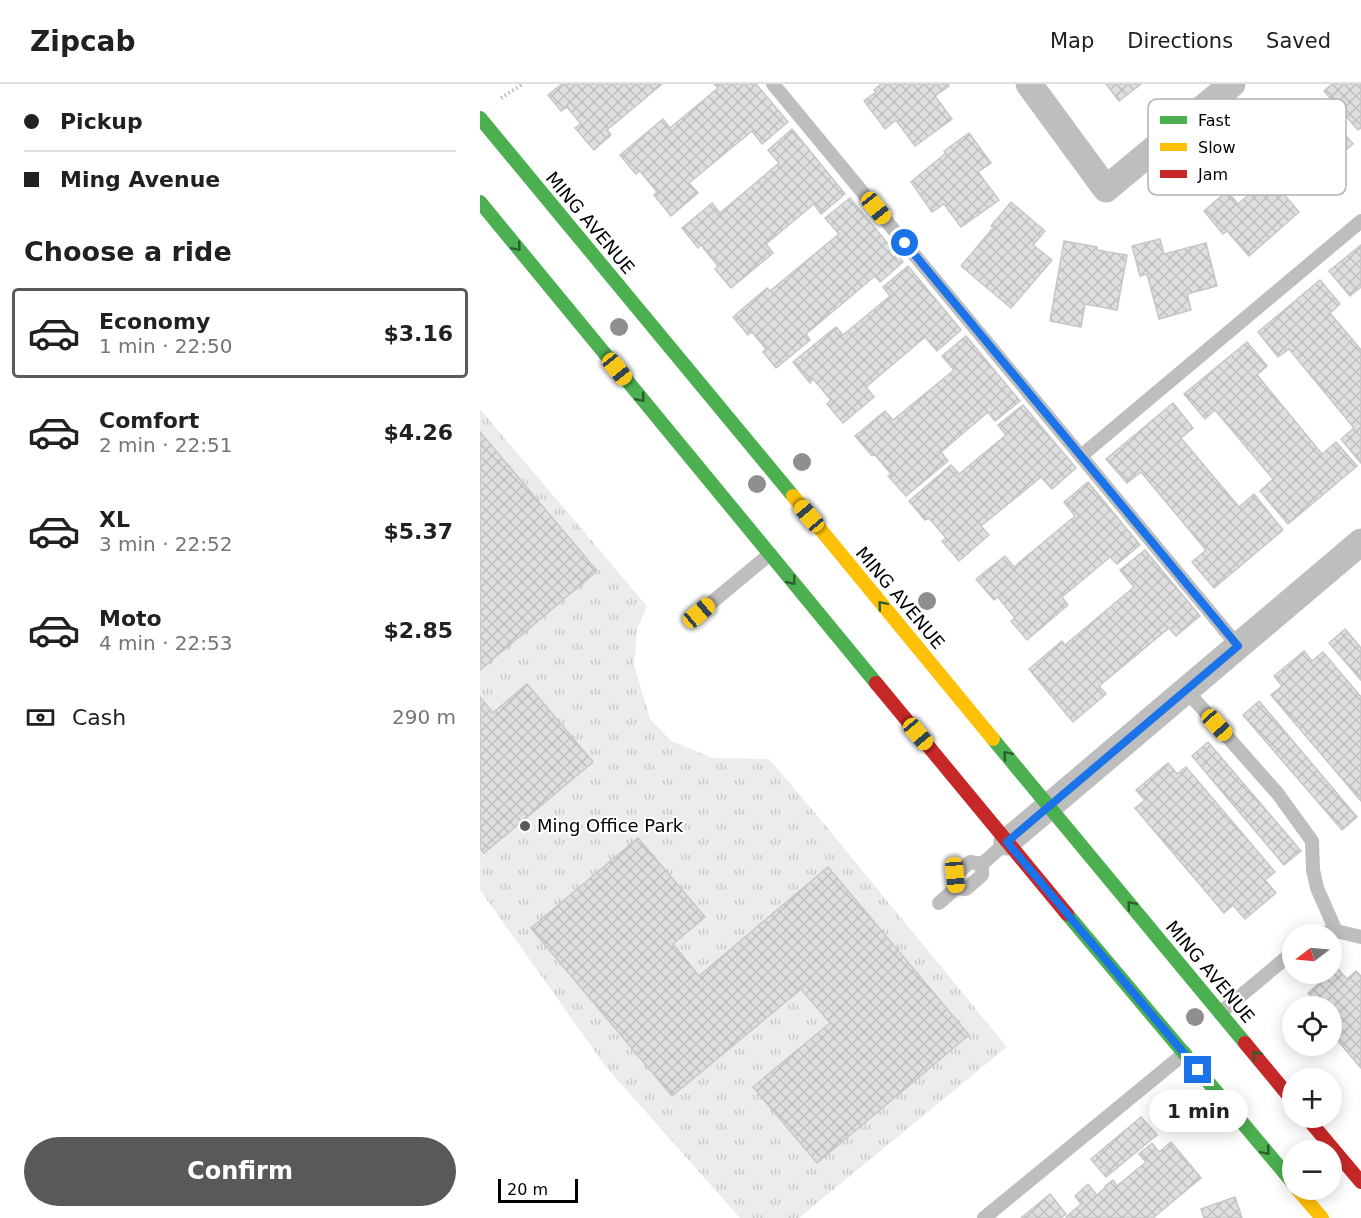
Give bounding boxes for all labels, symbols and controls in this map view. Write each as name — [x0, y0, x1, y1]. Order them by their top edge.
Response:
text: Zipcab — [30, 25, 135, 58]
text: Map — [1050, 29, 1094, 53]
text: Directions — [1127, 29, 1233, 53]
text: Saved — [1266, 29, 1331, 53]
legend — [1148, 99, 1346, 195]
text: Pickup — [60, 109, 143, 134]
text: Fast — [1198, 111, 1230, 130]
text: Slow — [1198, 138, 1235, 157]
text: Jam — [1197, 165, 1228, 184]
text: Ming Avenue — [60, 167, 220, 192]
street label: MING AVENUE — [542, 167, 639, 278]
car — [858, 188, 894, 228]
route start — [891, 229, 918, 256]
text: Choose a ride — [24, 236, 232, 267]
one-way arrow — [510, 241, 521, 252]
icon: car — [27, 306, 81, 360]
text: Economy — [99, 309, 210, 334]
text: $3.16 — [383, 321, 453, 346]
text: 1 min · 22:50 — [99, 334, 233, 358]
car — [599, 349, 635, 389]
one-way arrow — [634, 391, 645, 402]
icon: car — [27, 405, 81, 459]
text: Comfort — [99, 408, 199, 433]
text: $4.26 — [383, 420, 453, 445]
text: 2 min · 22:51 — [99, 433, 233, 457]
car — [791, 496, 827, 536]
icon: car — [27, 504, 81, 558]
text: XL — [99, 507, 130, 532]
text: $5.37 — [383, 519, 453, 544]
text: 3 min · 22:52 — [99, 532, 233, 556]
street label: MING AVENUE — [852, 542, 949, 653]
one-way arrow — [785, 574, 796, 585]
car — [679, 595, 719, 631]
one-way arrow — [879, 601, 890, 612]
icon: car — [27, 603, 81, 657]
text: Moto — [99, 606, 162, 631]
text: $2.85 — [383, 618, 453, 643]
text: 4 min · 22:53 — [99, 631, 233, 655]
icon: cash — [24, 701, 57, 734]
text: Cash — [72, 705, 126, 730]
text: 290 m — [392, 705, 456, 729]
car — [1198, 706, 1236, 744]
car — [900, 714, 936, 754]
one-way arrow — [1003, 751, 1014, 762]
place label: Ming Office Park — [537, 815, 684, 836]
marker: Ming Office Park — [518, 819, 532, 833]
car — [944, 856, 966, 894]
one-way arrow — [1127, 901, 1138, 912]
street label: MING AVENUE — [1162, 916, 1259, 1027]
north arrow — [1282, 924, 1342, 984]
map controls — [1282, 924, 1342, 1200]
button: locate — [1282, 996, 1342, 1056]
one-way arrow — [1252, 1051, 1263, 1062]
route end — [1184, 1056, 1211, 1083]
button: + — [1282, 1068, 1342, 1128]
callout: 1 min — [1148, 1091, 1248, 1133]
text: 1 min — [1167, 1099, 1230, 1123]
button: Confirm — [24, 1137, 456, 1206]
button: − — [1282, 1140, 1342, 1200]
one-way arrow — [1259, 1144, 1270, 1155]
scale bar — [498, 1176, 578, 1204]
text: 20 m — [507, 1180, 548, 1199]

